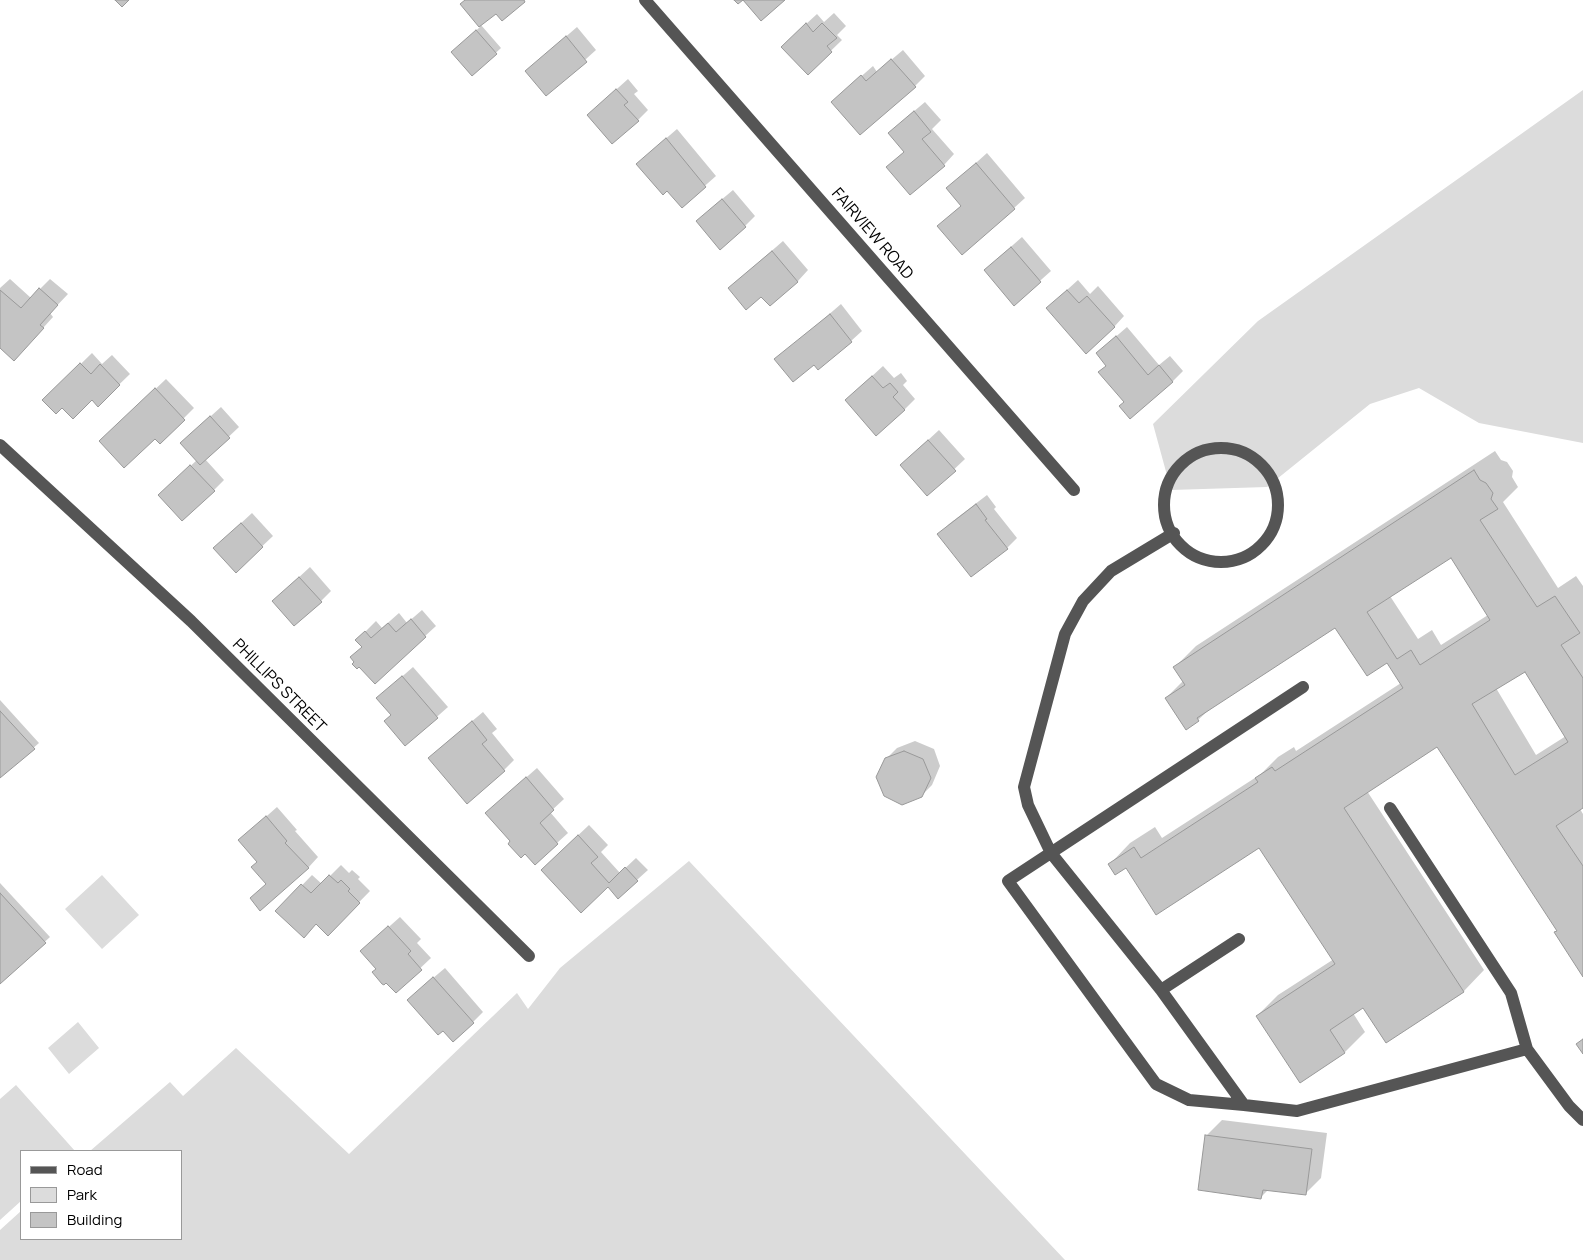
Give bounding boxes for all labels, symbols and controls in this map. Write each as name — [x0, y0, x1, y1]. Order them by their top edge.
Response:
street label: FAIRVIEW ROAD — [827, 184, 917, 284]
street label: PHILLIPS STREET — [228, 635, 330, 737]
legend — [20, 1150, 182, 1240]
text: Road — [67, 1159, 103, 1180]
text: Park — [67, 1184, 97, 1205]
text: Building — [67, 1209, 122, 1230]

